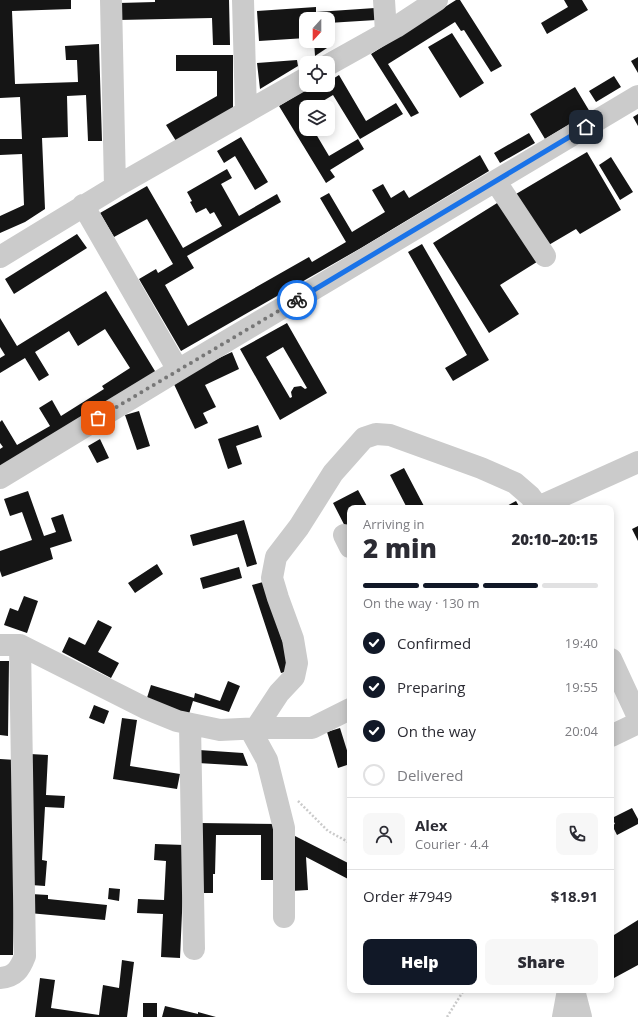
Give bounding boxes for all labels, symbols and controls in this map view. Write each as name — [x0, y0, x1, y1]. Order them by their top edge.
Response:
north arrow — [299, 12, 335, 48]
map controls — [299, 12, 335, 136]
button: locate — [299, 56, 335, 92]
button: layers — [299, 100, 335, 136]
pin — [569, 110, 603, 144]
icon: home — [575, 116, 597, 138]
courier — [277, 280, 317, 320]
icon: bike — [286, 289, 308, 311]
pin — [81, 401, 115, 435]
icon: bag — [87, 407, 109, 429]
text: Arriving in — [363, 515, 425, 533]
text: 20:10–20:15 — [512, 529, 598, 549]
text: 2 min — [363, 530, 437, 566]
text: On the way · 130 m — [363, 594, 479, 612]
icon: check — [363, 632, 385, 654]
text: Confirmed — [397, 633, 471, 653]
text: 19:40 — [565, 634, 598, 652]
icon: check — [363, 676, 385, 698]
text: Preparing — [397, 677, 465, 697]
text: 19:55 — [565, 678, 598, 696]
icon: check — [363, 720, 385, 742]
text: On the way — [397, 721, 476, 741]
text: 20:04 — [565, 722, 598, 740]
text: Delivered — [397, 765, 464, 785]
button: person — [363, 813, 405, 855]
button: phone — [556, 813, 598, 855]
text: Alex — [415, 815, 447, 835]
text: Courier · 4.4 — [415, 835, 489, 853]
text: Order #7949 — [363, 886, 452, 906]
text: $18.91 — [551, 886, 598, 906]
button: Help — [363, 939, 477, 985]
button: Share — [485, 939, 598, 985]

